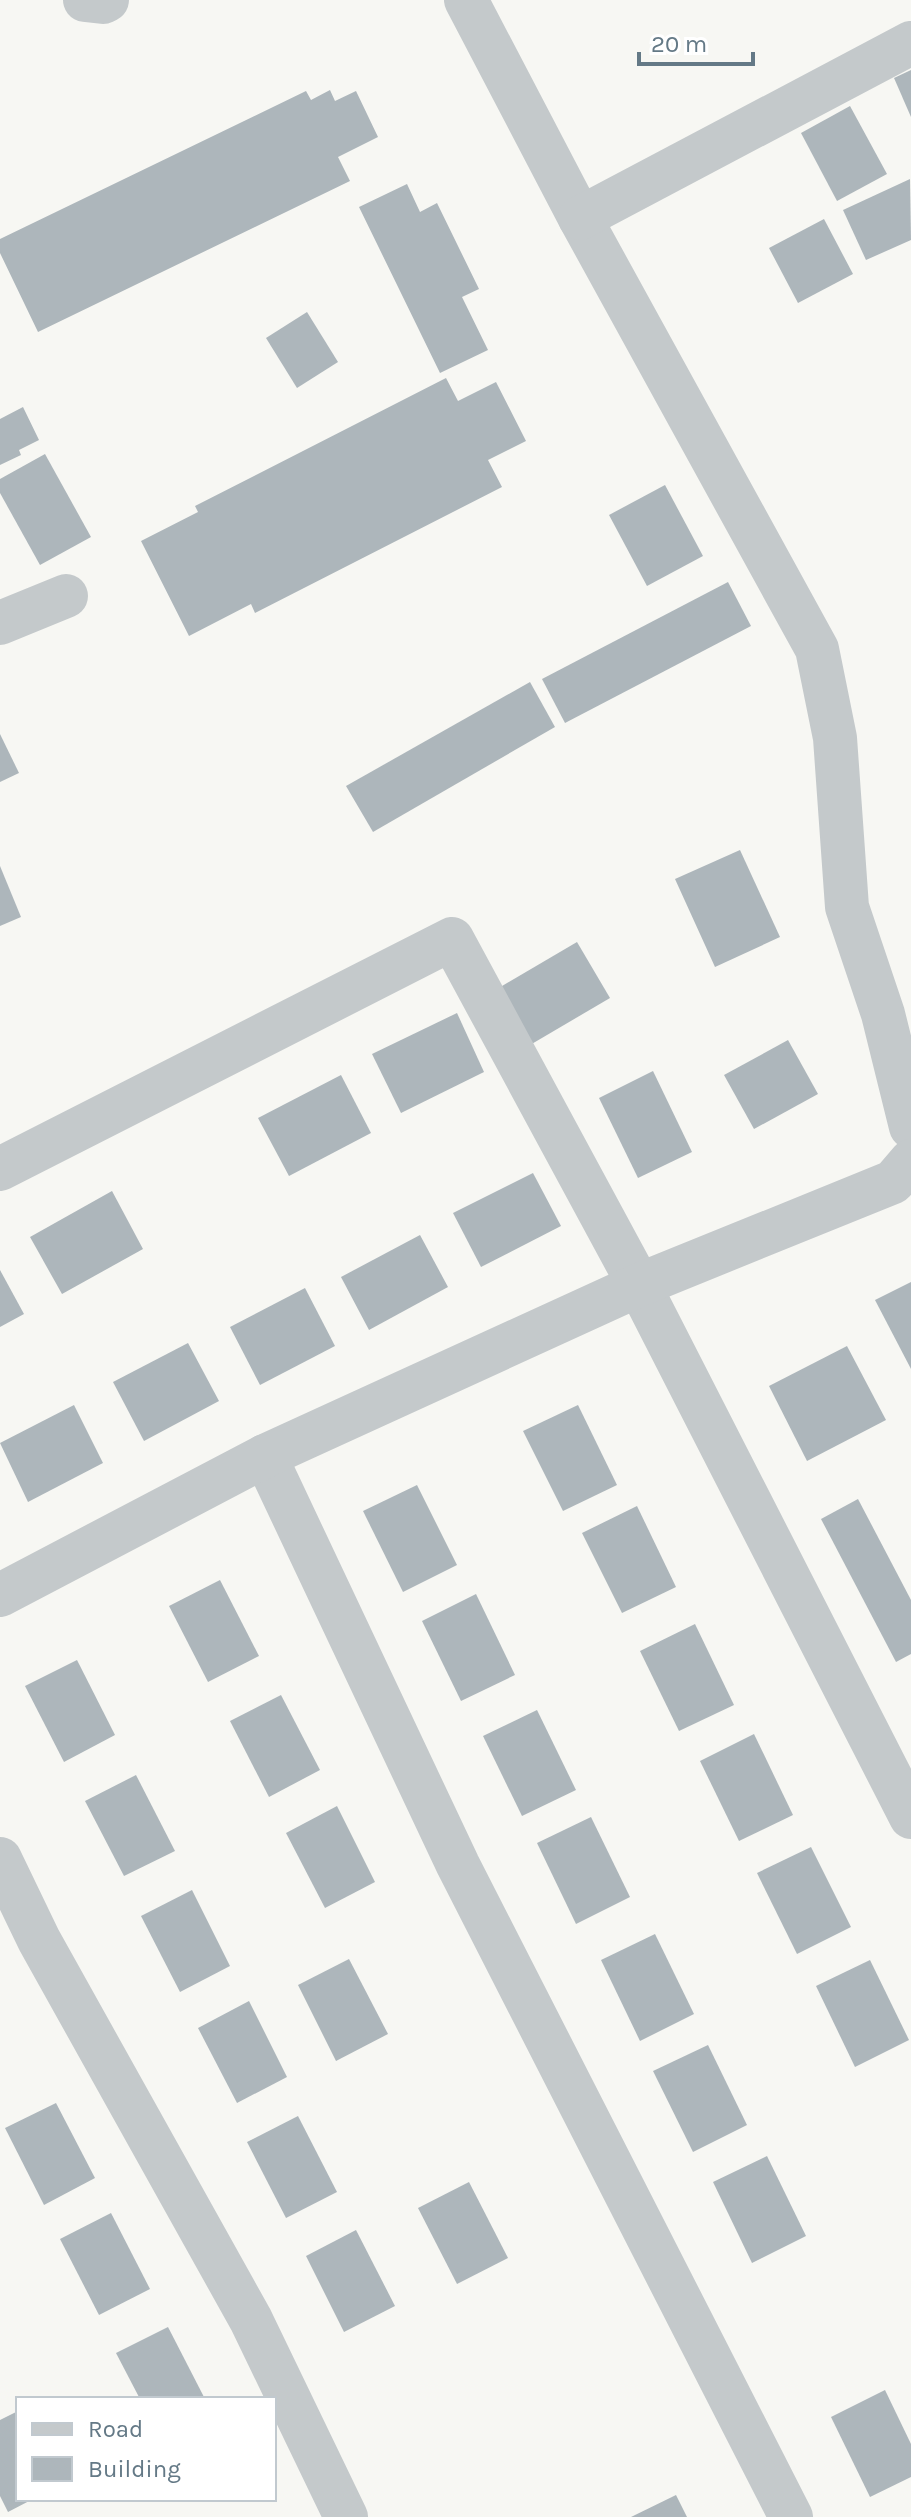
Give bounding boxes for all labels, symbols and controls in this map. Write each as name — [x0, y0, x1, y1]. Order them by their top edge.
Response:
scale bar — [639, 16, 753, 66]
text: 20 m — [651, 30, 707, 58]
legend — [16, 2397, 276, 2501]
text: Road — [88, 2415, 143, 2443]
text: Building — [88, 2455, 181, 2483]

